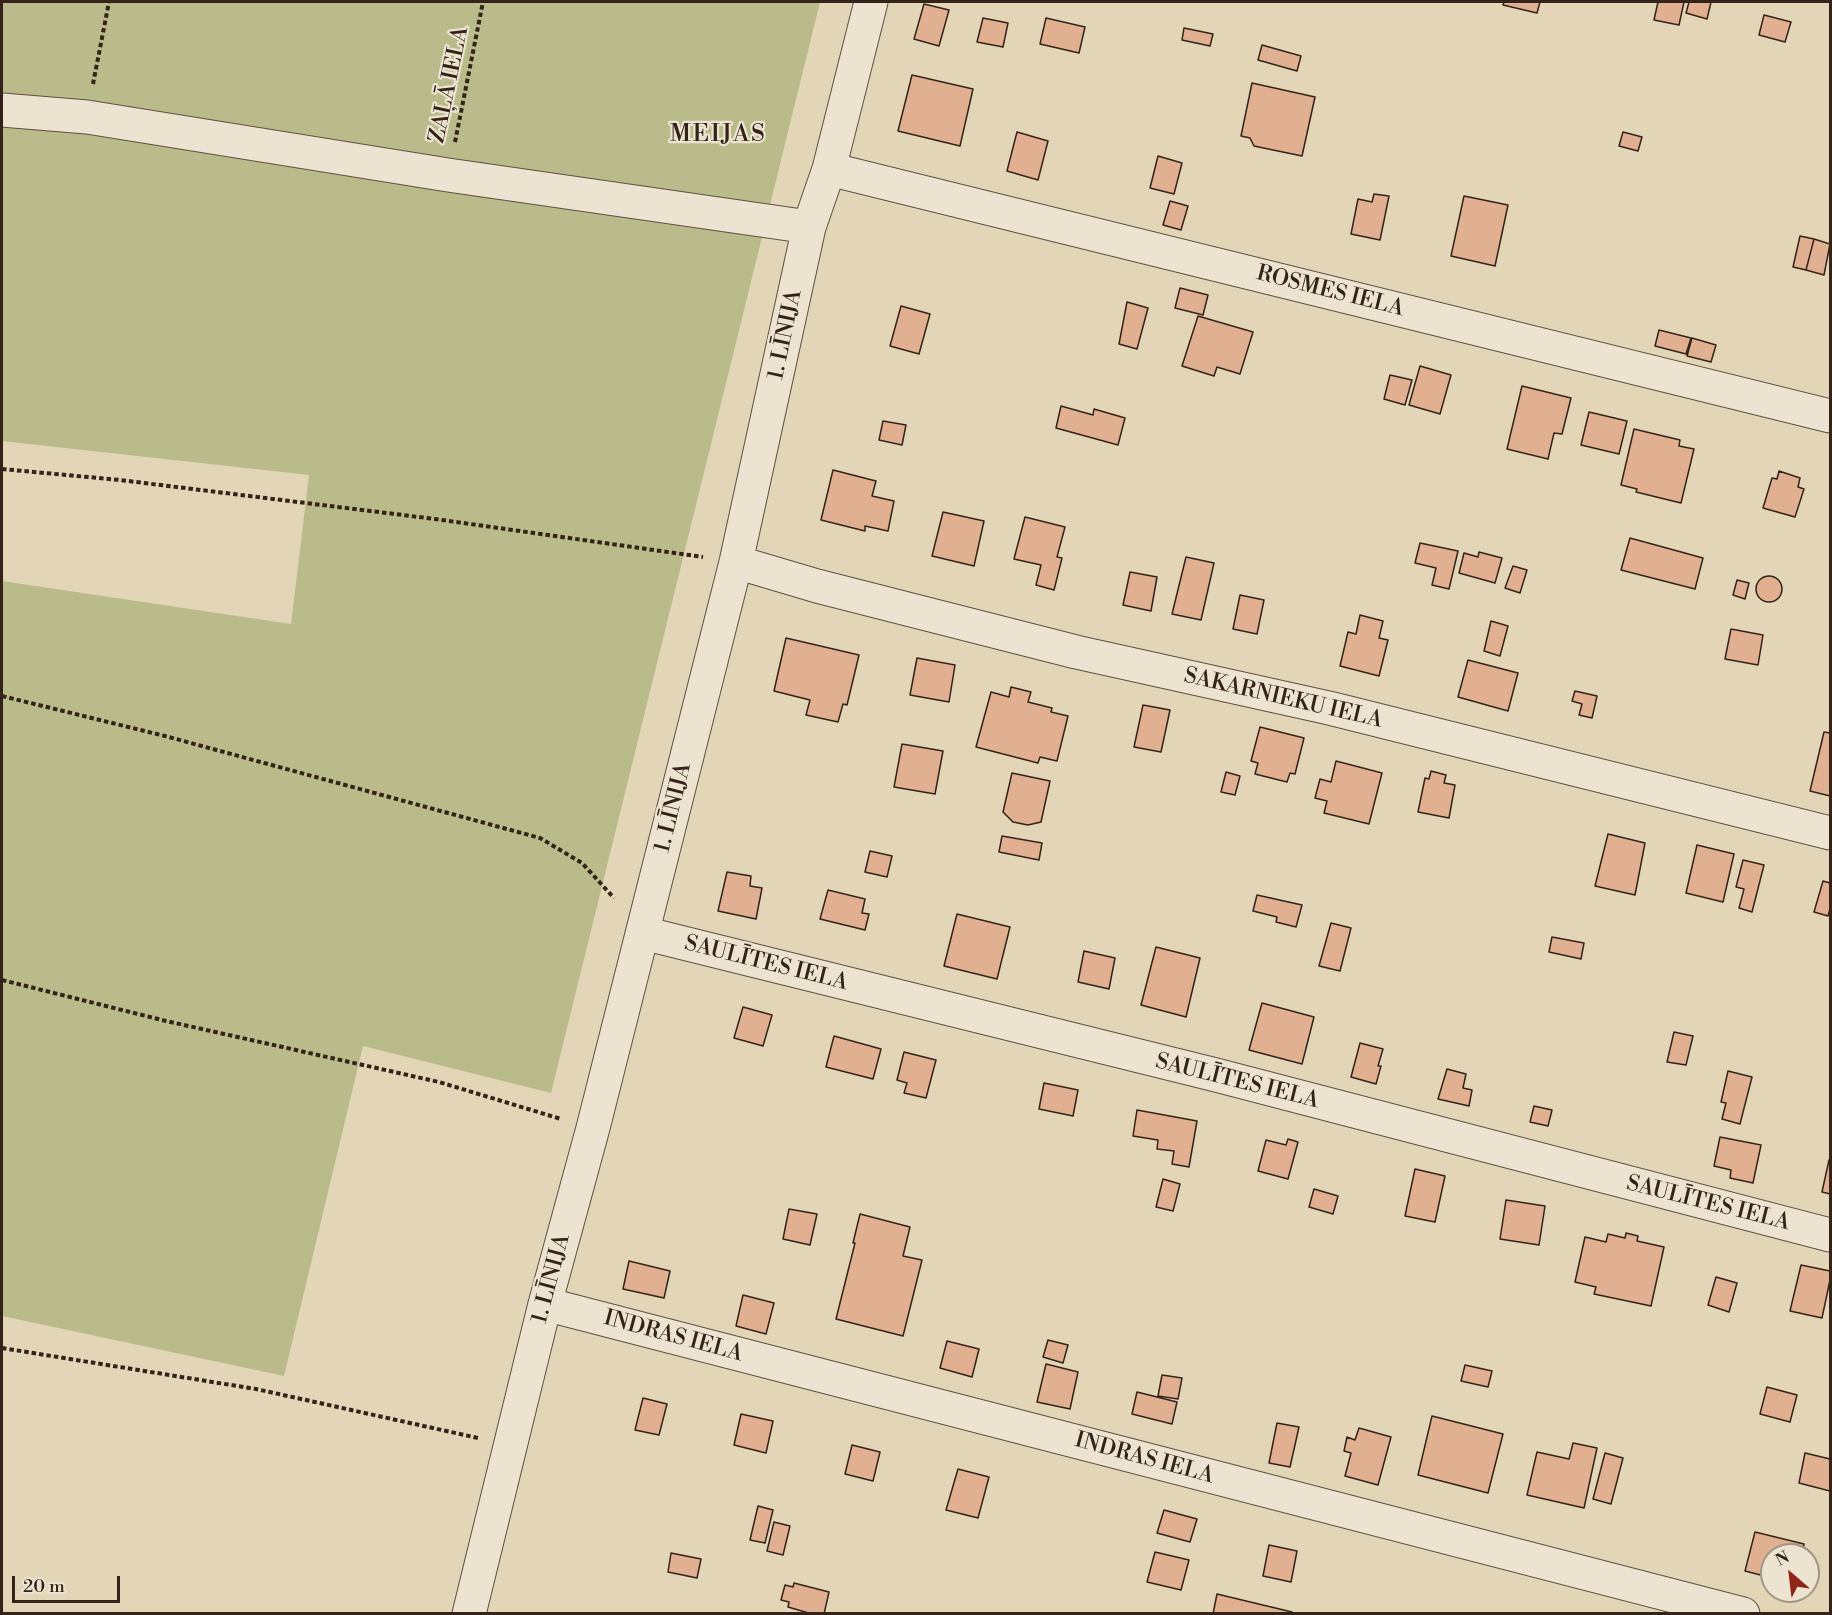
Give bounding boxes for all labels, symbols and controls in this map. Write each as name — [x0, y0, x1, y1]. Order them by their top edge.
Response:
street label: ZAĻĀ IELA — [425, 24, 475, 146]
district label: MEIJAS — [670, 121, 766, 149]
street label: ROSMES IELA — [1254, 261, 1406, 323]
street label: 1. LĪNIJA — [764, 288, 808, 382]
street label: SAKARNIEKU IELA — [1181, 663, 1385, 735]
street label: 1. LĪNIJA — [650, 760, 698, 856]
street label: SAULĪTES IELA — [682, 931, 850, 997]
street label: SAULĪTES IELA — [1153, 1049, 1321, 1115]
street label: SAULĪTES IELA — [1624, 1171, 1792, 1237]
street label: 1. LĪNIJA — [527, 1231, 577, 1327]
street label: INDRAS IELA — [601, 1306, 745, 1368]
street label: INDRAS IELA — [1072, 1428, 1216, 1490]
north arrow — [1760, 1543, 1820, 1603]
text: N — [1772, 1547, 1793, 1571]
scale bar — [15, 1564, 123, 1602]
text: 20 m — [23, 1575, 65, 1598]

